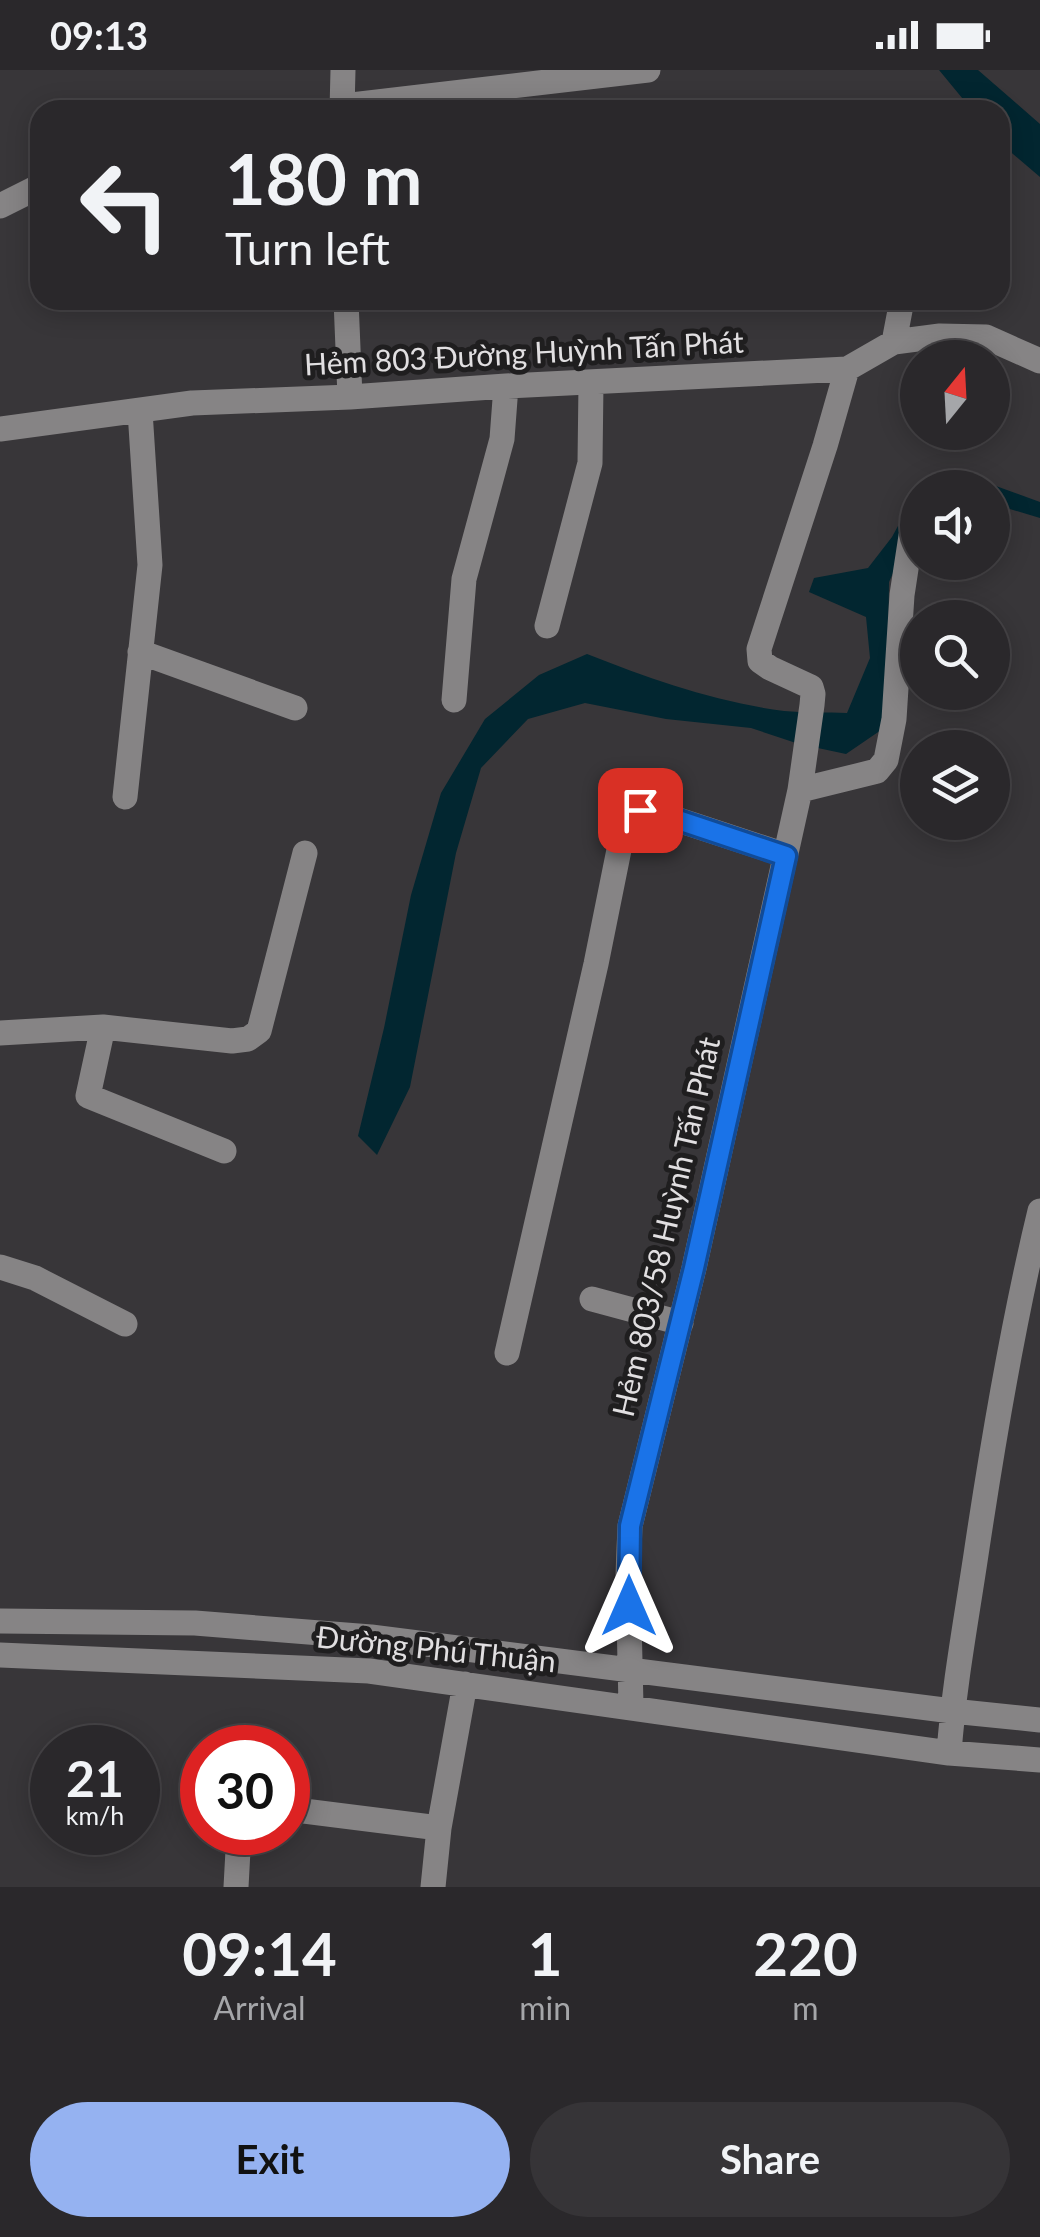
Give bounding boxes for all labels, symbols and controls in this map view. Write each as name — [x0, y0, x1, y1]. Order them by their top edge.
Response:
text: 09:13 — [50, 12, 148, 58]
text: 180 m — [225, 136, 422, 220]
icon: left — [60, 140, 190, 270]
text: Turn left — [225, 221, 390, 275]
street label: Hẻm 803 Đường Huỳnh Tấn Phát — [303, 322, 745, 381]
north arrow — [900, 340, 1010, 450]
map controls — [900, 340, 1010, 840]
button: sound — [900, 470, 1010, 580]
button: search — [900, 600, 1010, 710]
button: layers — [900, 730, 1010, 840]
pin — [598, 768, 683, 853]
icon: arrive — [613, 783, 668, 838]
street label: Hẻm 803/58 Huỳnh Tấn Phát — [604, 1033, 726, 1420]
position arrow — [577, 1554, 681, 1658]
street label: Đường Phú Thuận — [315, 1618, 558, 1678]
speed limit sign: 30 — [180, 1725, 310, 1855]
text: 21 — [66, 1748, 124, 1808]
text: km/h — [66, 1800, 124, 1830]
text: 09:14 — [182, 1917, 337, 1989]
text: 1 — [528, 1917, 563, 1989]
text: 220 — [753, 1917, 858, 1989]
text: Arrival — [213, 1988, 306, 2027]
text: min — [519, 1988, 571, 2027]
text: m — [792, 1988, 819, 2027]
button: Exit — [30, 2102, 510, 2217]
button: Share — [530, 2102, 1010, 2217]

